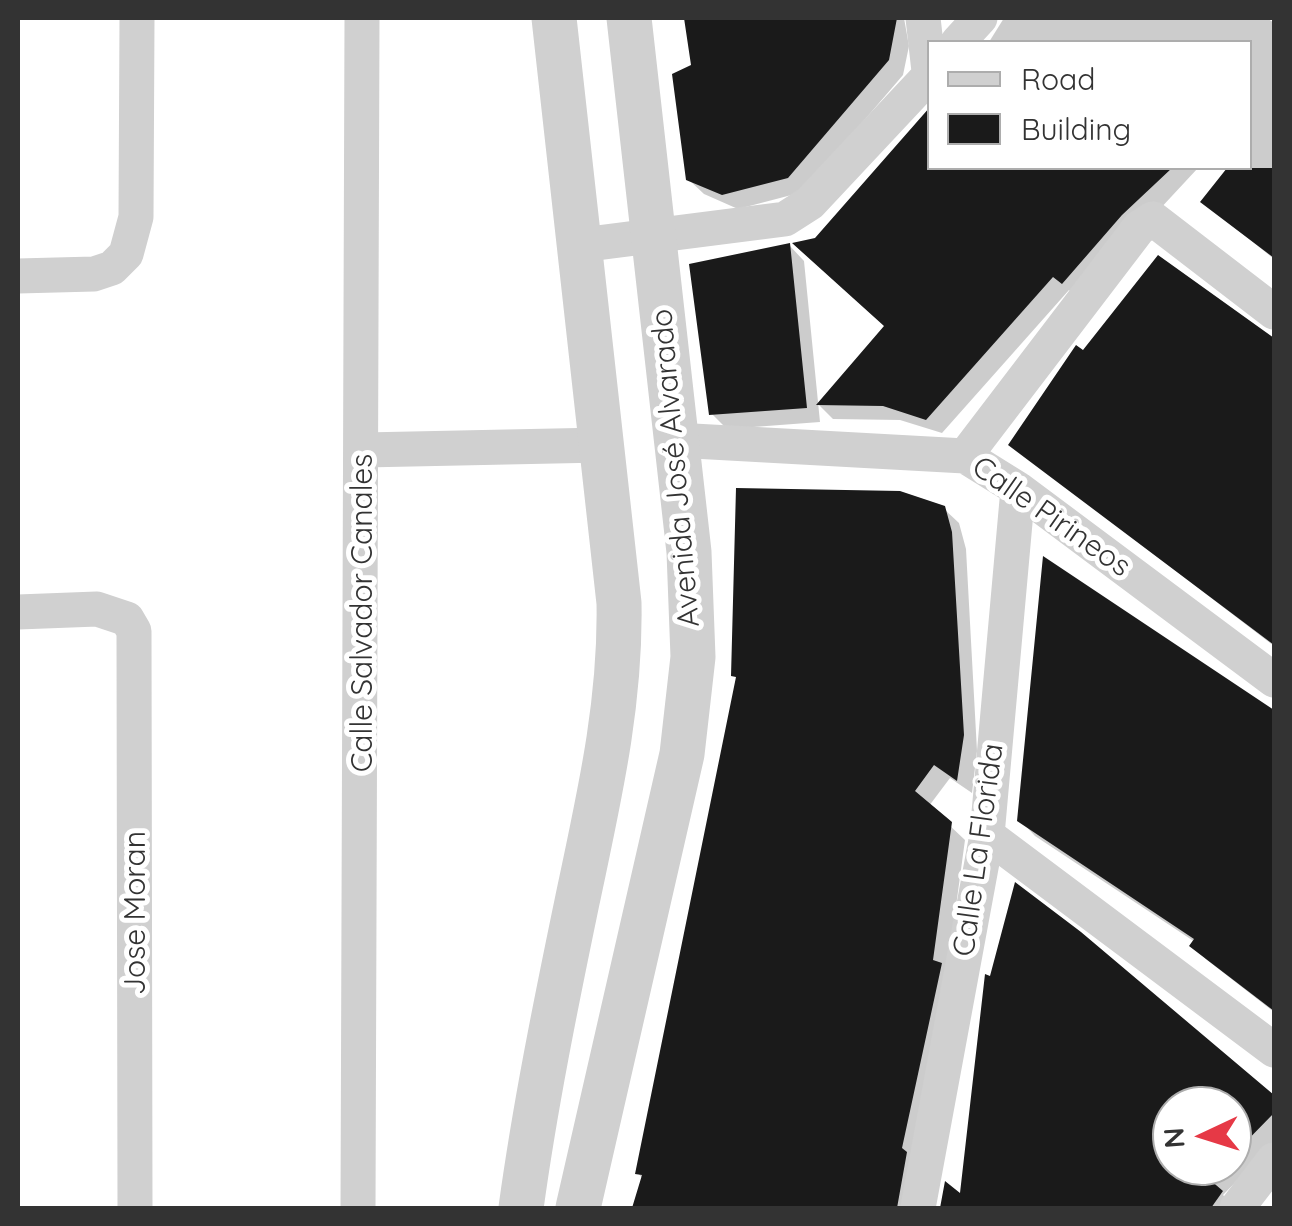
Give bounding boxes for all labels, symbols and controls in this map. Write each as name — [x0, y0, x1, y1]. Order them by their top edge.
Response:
legend — [927, 40, 1252, 170]
text: Road — [1021, 60, 1095, 98]
text: Building — [1021, 110, 1131, 148]
street label: Avenida José Alvarado — [644, 307, 708, 629]
street label: Calle Pirineos — [965, 449, 1137, 585]
street label: Calle Salvador Canales — [345, 454, 381, 772]
street label: Calle La Florida — [946, 741, 1012, 959]
street label: Jose Moran — [118, 831, 154, 995]
north arrow — [1152, 1086, 1252, 1186]
text: N — [1155, 1126, 1192, 1149]

